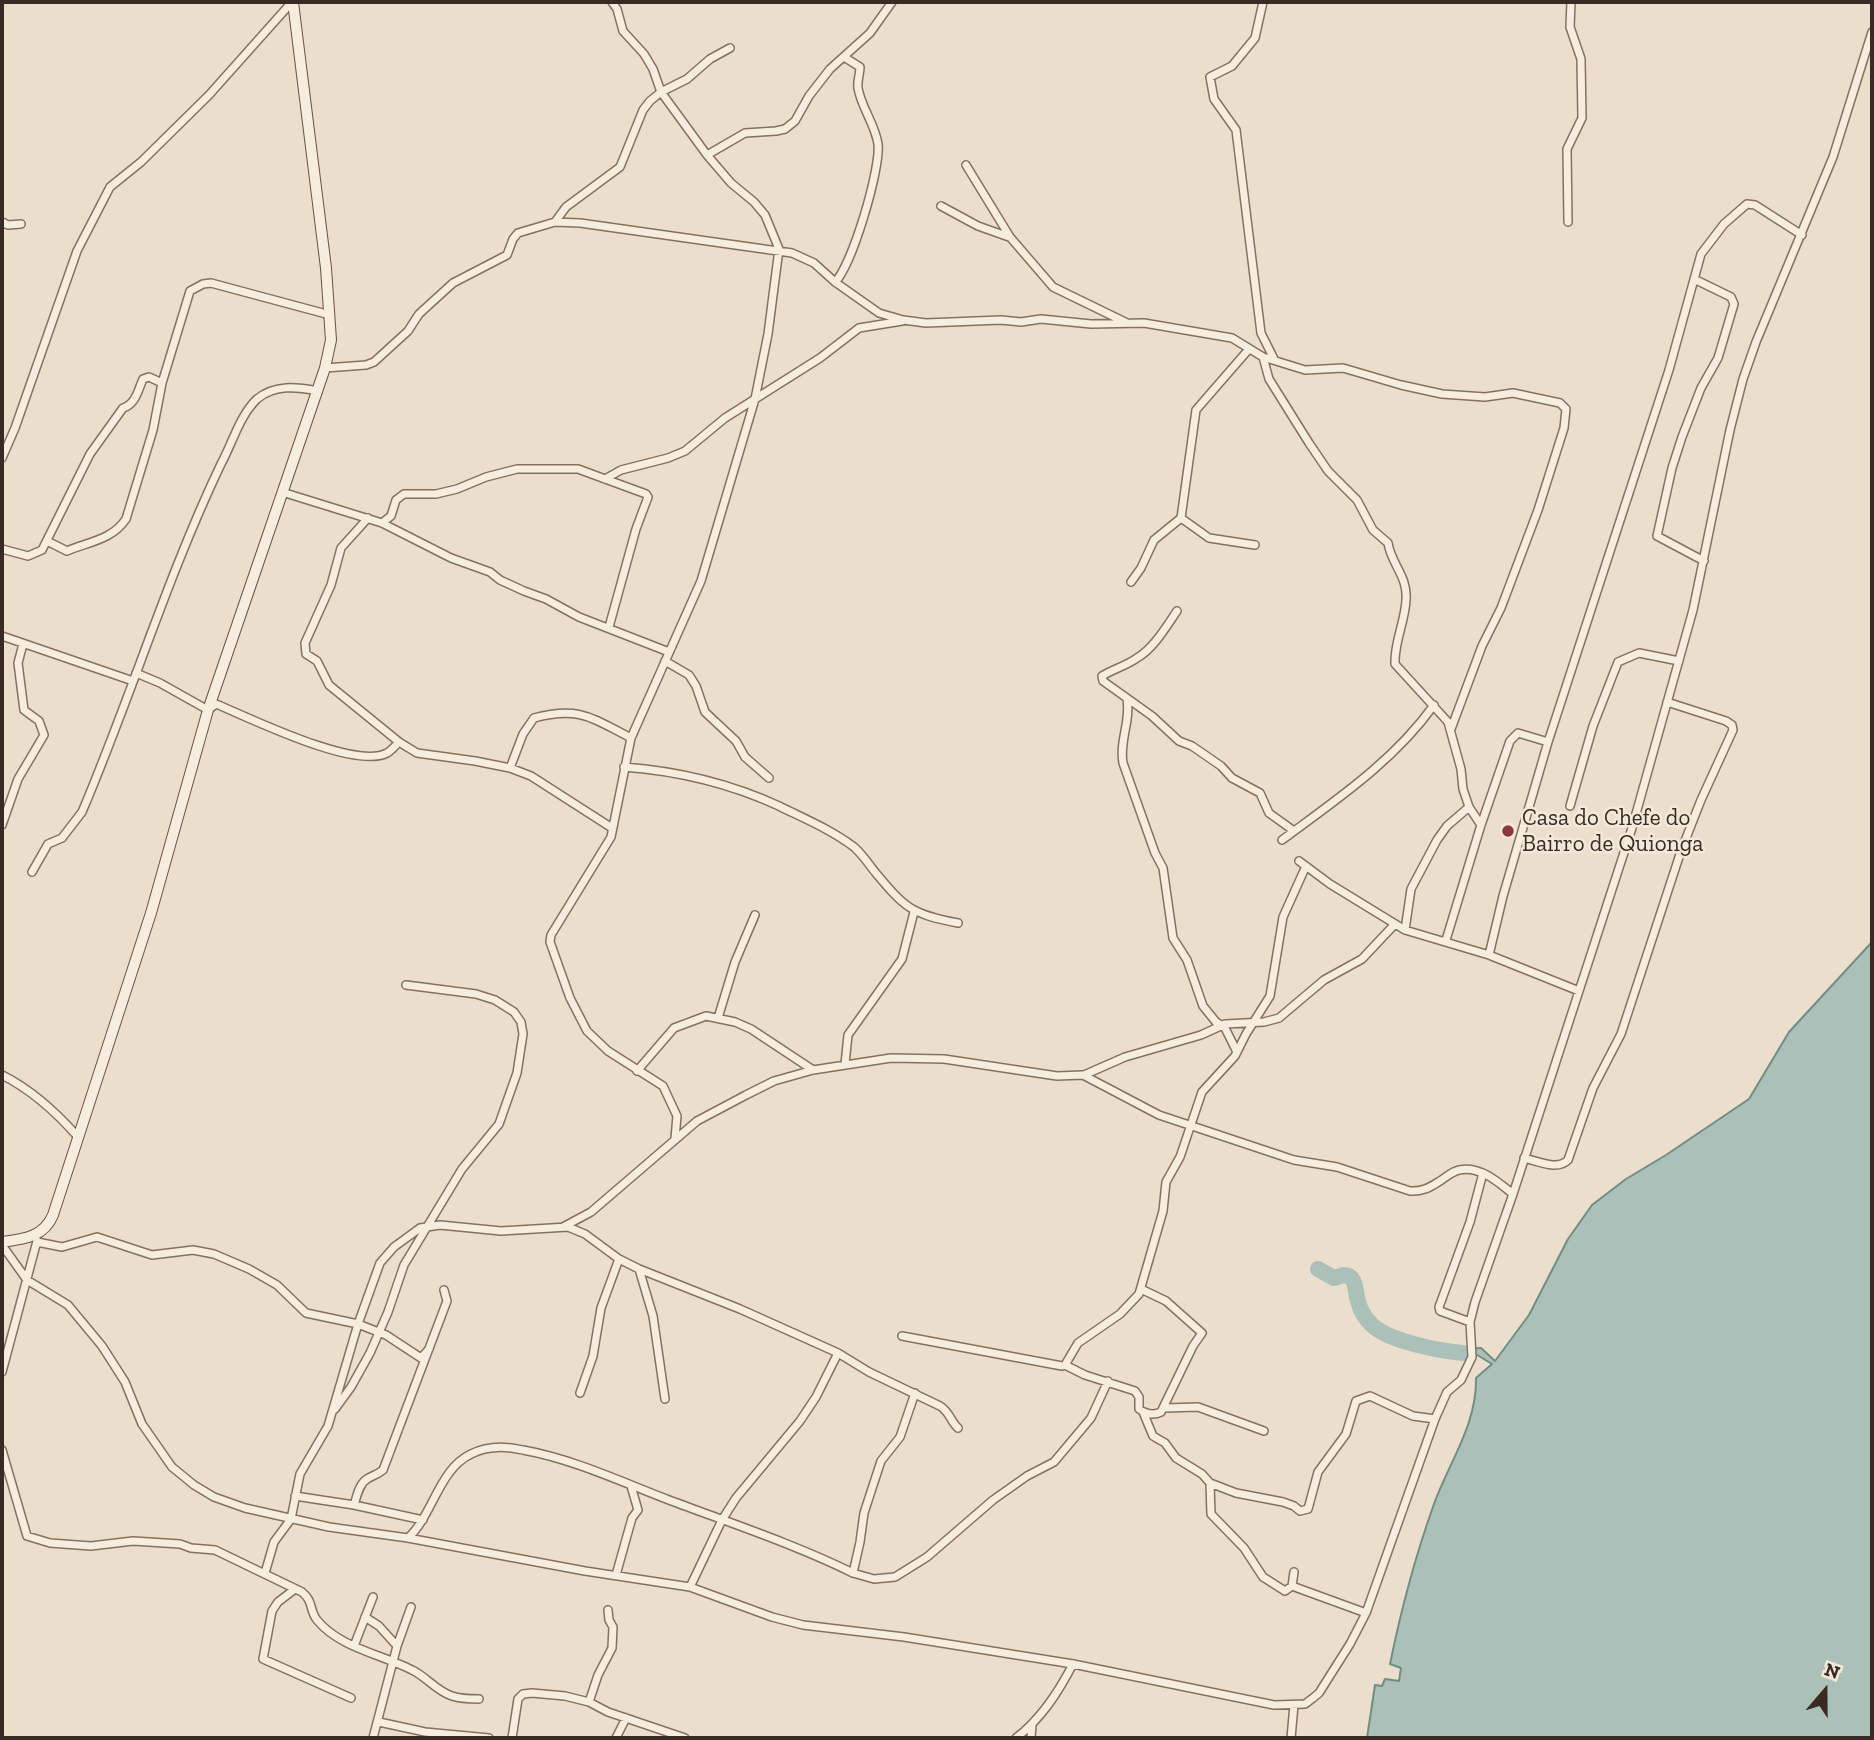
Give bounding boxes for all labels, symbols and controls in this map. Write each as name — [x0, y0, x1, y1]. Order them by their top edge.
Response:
place label: Casa do Chefe do Bairro de Quionga — [1522, 804, 1703, 858]
marker: Casa do Chefe do Bairro de Quionga — [1500, 823, 1516, 839]
north arrow — [1790, 1656, 1860, 1726]
text: N — [1822, 1658, 1843, 1684]

